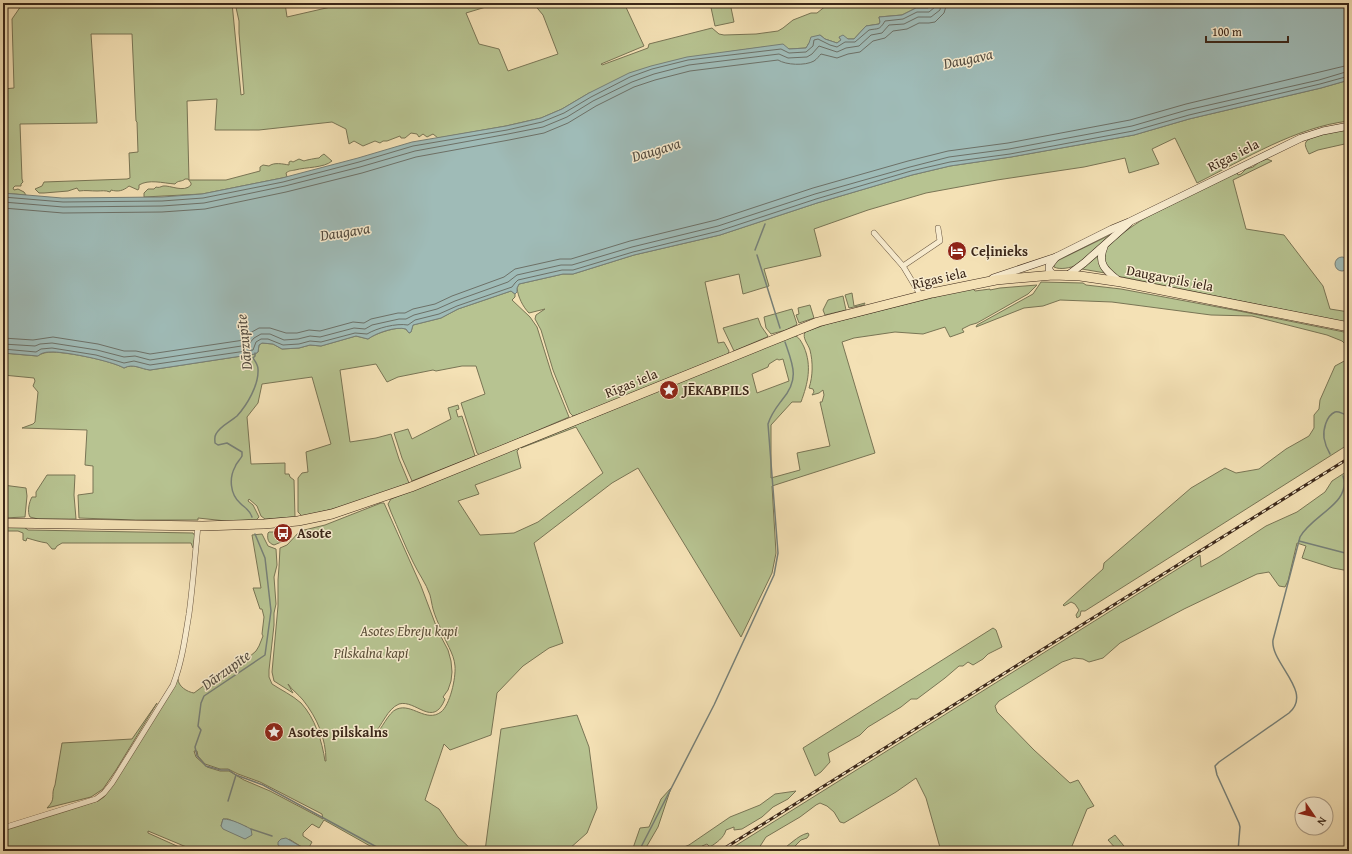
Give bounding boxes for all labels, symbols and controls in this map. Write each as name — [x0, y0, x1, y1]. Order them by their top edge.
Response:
scale bar — [1206, 18, 1288, 44]
text: 100 m — [1212, 23, 1242, 40]
water label: Daugava — [940, 43, 995, 74]
water label: Daugava — [628, 132, 683, 167]
street label: Rīgas iela — [1204, 133, 1262, 176]
water label: Daugava — [318, 217, 371, 246]
hotel icon: Ceļinieks — [946, 240, 968, 262]
place label: Ceļinieks — [971, 241, 1028, 261]
street label: Daugavpils iela — [1125, 260, 1216, 296]
street label: Rīgas iela — [910, 262, 969, 294]
water label: Dārzupīte — [230, 313, 257, 372]
street label: Rīgas iela — [602, 363, 661, 403]
place icon: JĒKABPILS — [658, 379, 680, 401]
place label: JĒKABPILS — [681, 380, 749, 400]
bus stop icon: Asote — [272, 522, 294, 544]
place label: Asote — [297, 523, 332, 543]
park label: Asotes Ebreju kapi — [359, 621, 458, 641]
park label: Pilskalna kapi — [333, 643, 409, 663]
water label: Dārzupīte — [196, 645, 255, 695]
place icon: Asotes pilskalns — [263, 721, 285, 743]
place label: Asotes pilskalns — [288, 722, 388, 742]
north arrow — [1294, 796, 1334, 836]
text: N — [1313, 814, 1331, 830]

